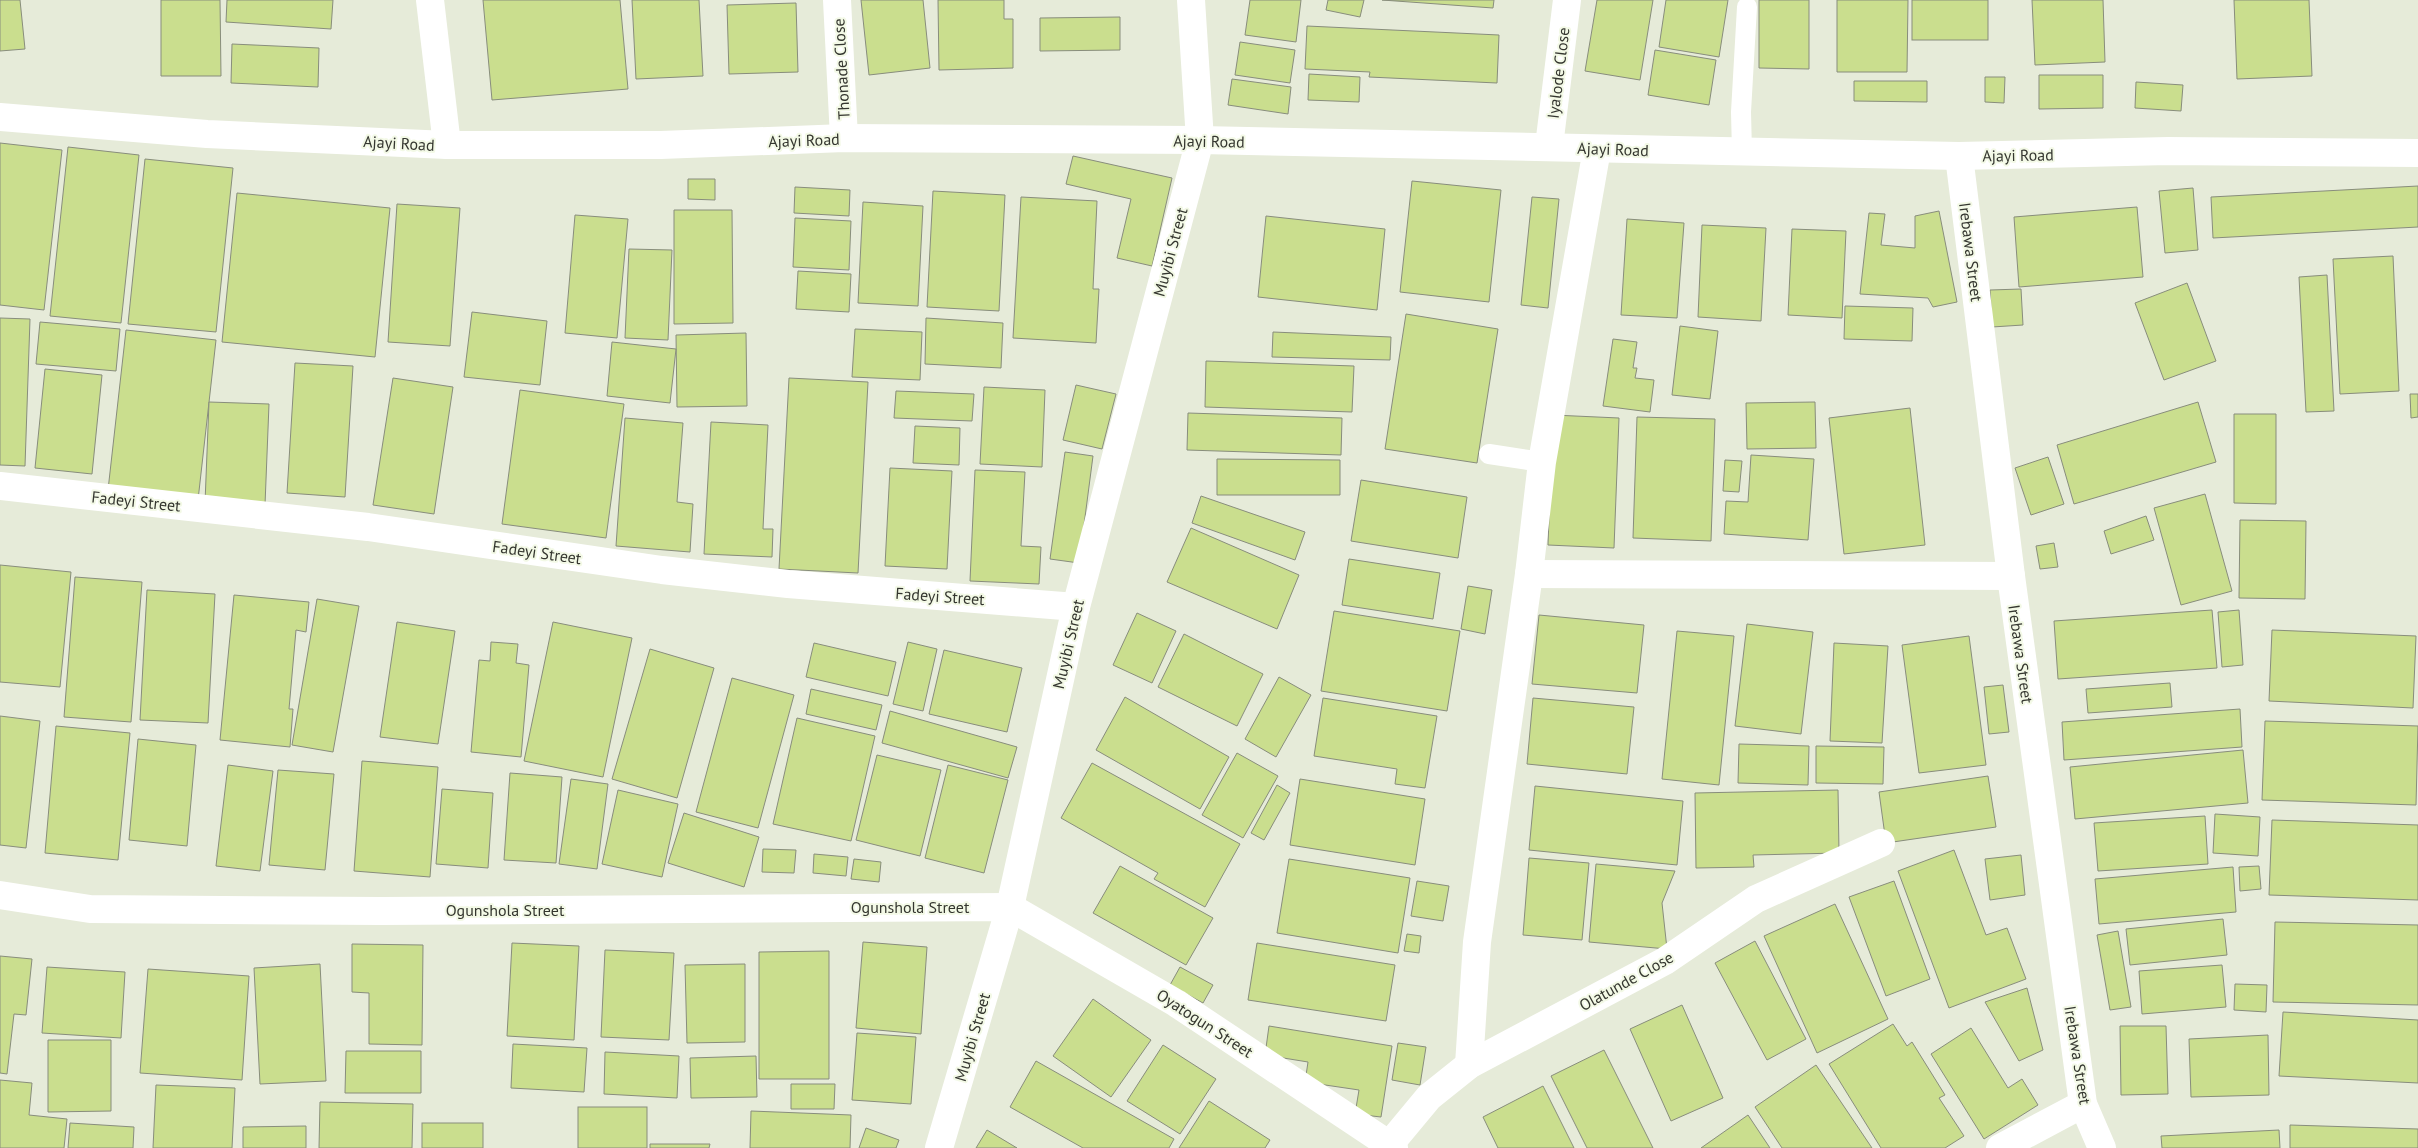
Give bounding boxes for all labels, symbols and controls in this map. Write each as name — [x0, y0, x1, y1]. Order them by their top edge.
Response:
street label: Thonade Close — [828, 18, 854, 120]
street label: Iyalode Close — [1542, 26, 1574, 120]
street label: Ajayi Road — [768, 129, 840, 151]
street label: Ajayi Road — [1173, 130, 1245, 152]
street label: Ajayi Road — [363, 131, 435, 155]
street label: Ajayi Road — [1577, 138, 1649, 160]
street label: Ajayi Road — [1982, 144, 2054, 166]
street label: Irebawa Street — [1955, 201, 1987, 303]
street label: Muyibi Street — [1149, 205, 1192, 299]
street label: Fadeyi Street — [90, 486, 182, 516]
street label: Fadeyi Street — [491, 536, 583, 568]
street label: Fadeyi Street — [895, 583, 986, 609]
street label: Muyibi Street — [1048, 597, 1088, 691]
street label: Irebawa Street — [2004, 603, 2038, 705]
street label: Ogunshola Street — [851, 897, 970, 917]
street label: Ogunshola Street — [446, 900, 565, 920]
street label: Olatunde Close — [1575, 947, 1677, 1015]
street label: Oyatogun Street — [1153, 984, 1257, 1062]
street label: Muyibi Street — [950, 990, 994, 1084]
street label: Irebawa Street — [2060, 1004, 2096, 1106]

